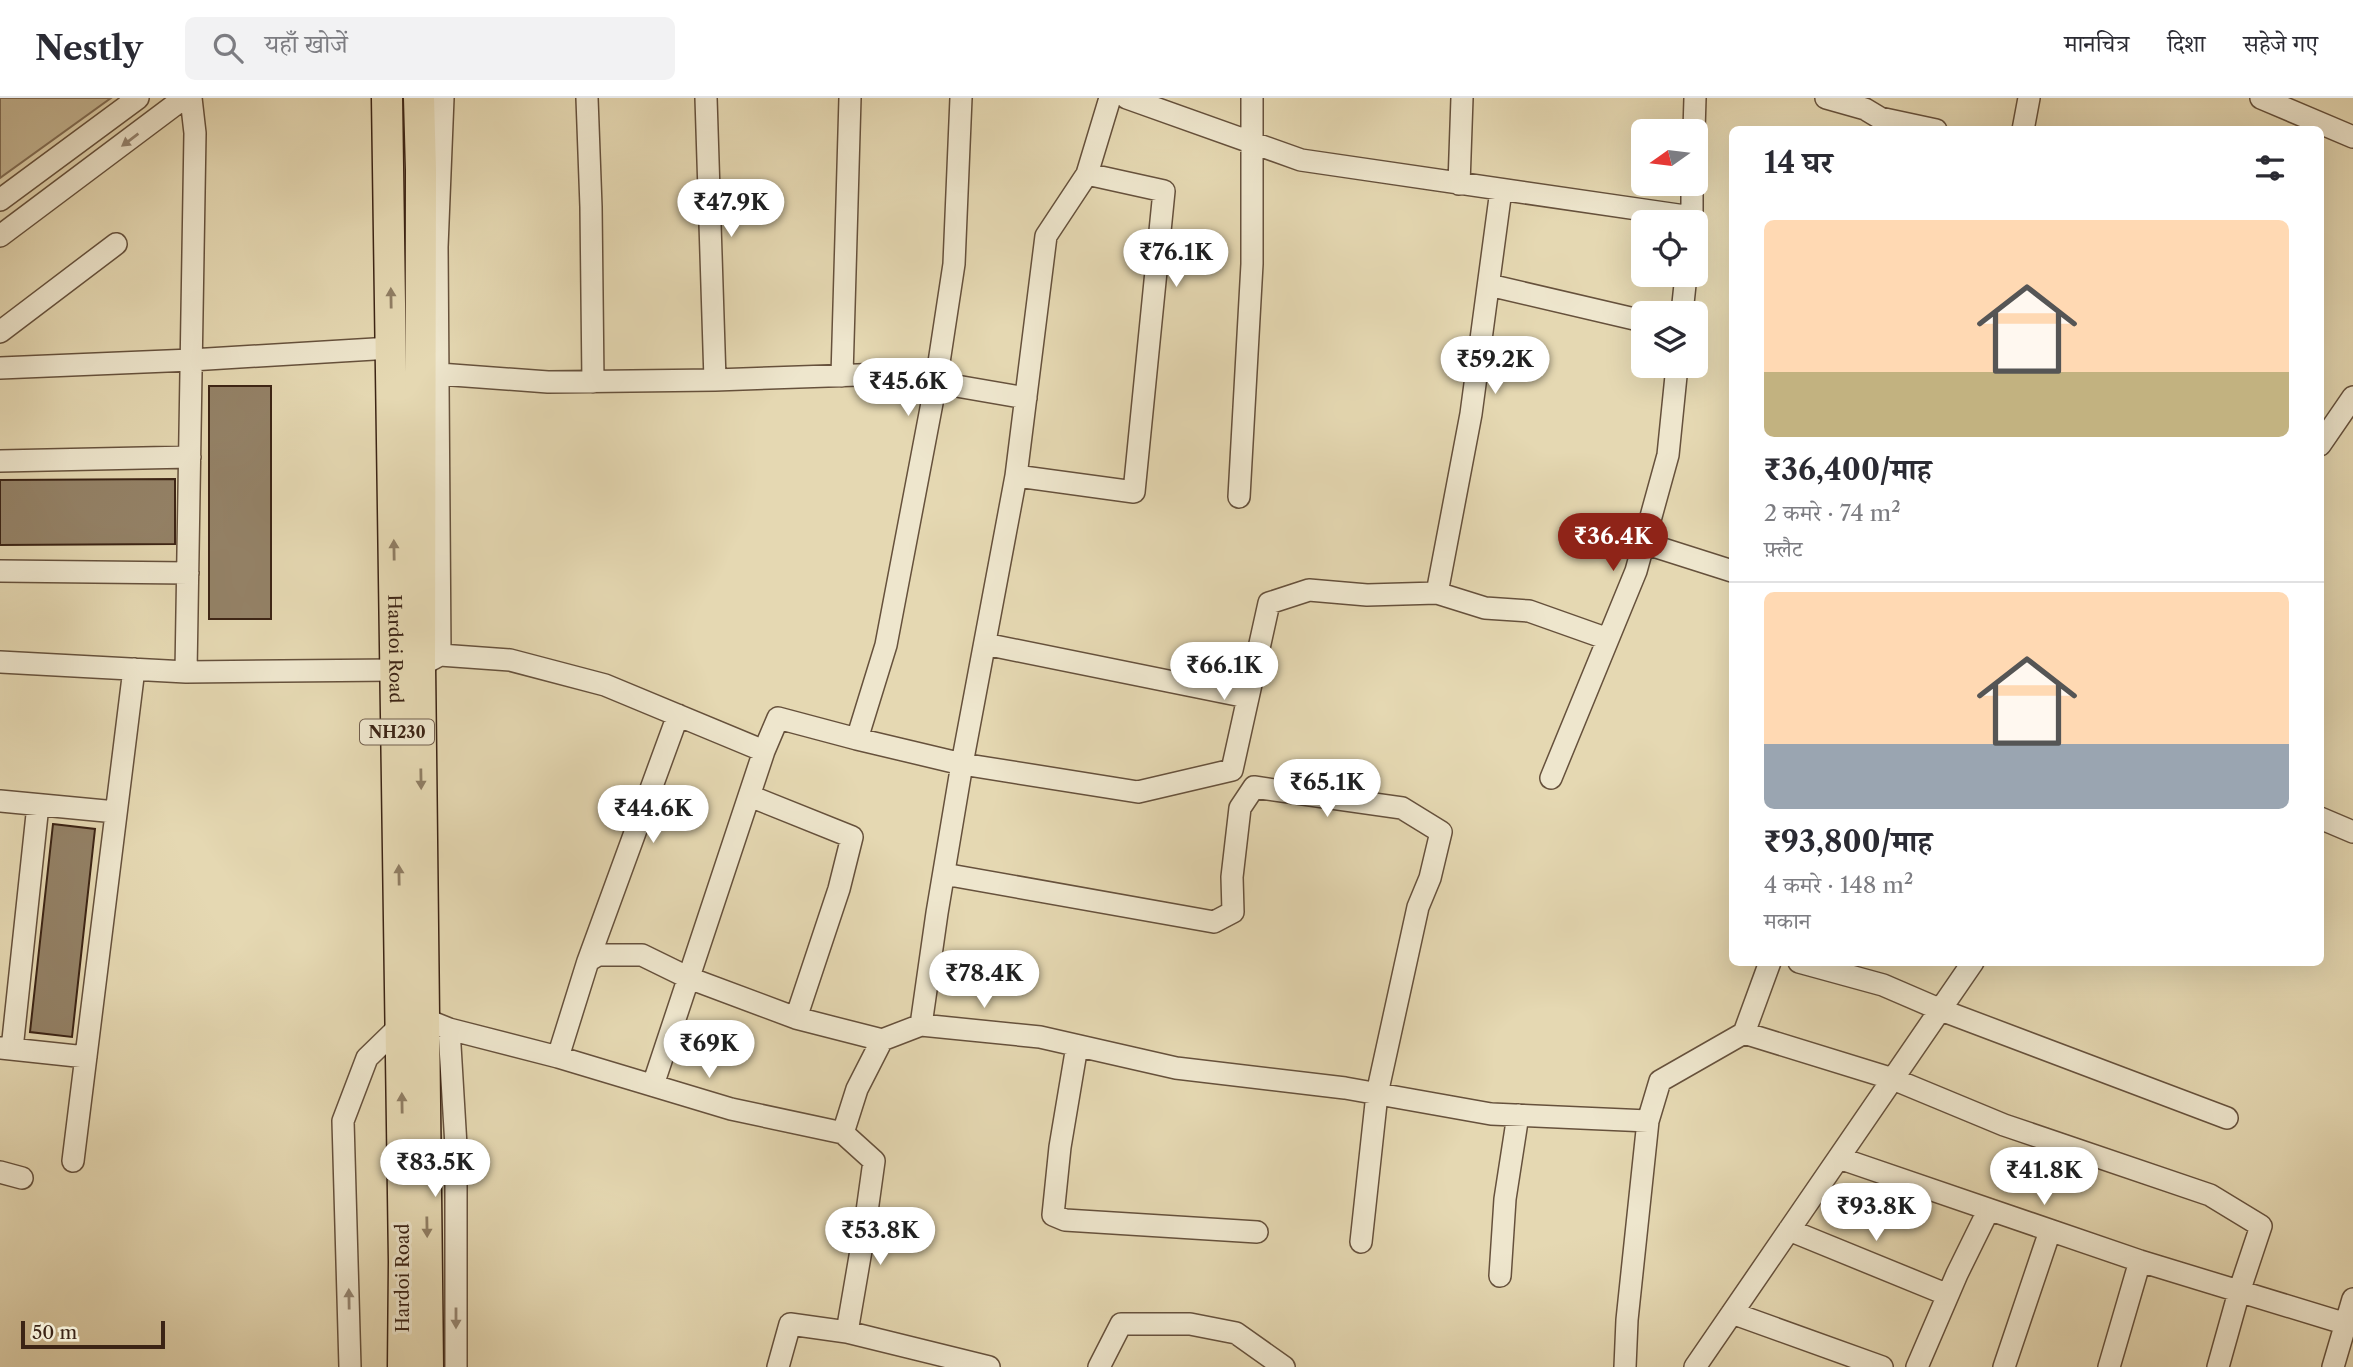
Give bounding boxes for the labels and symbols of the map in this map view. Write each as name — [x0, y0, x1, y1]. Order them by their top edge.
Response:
north arrow — [1631, 119, 1708, 196]
one-way arrow — [121, 132, 139, 147]
pin: ₹47.9K — [674, 180, 788, 239]
pin: ₹76.1K — [1119, 230, 1233, 289]
one-way arrow — [385, 287, 396, 309]
pin: ₹59.2K — [1438, 336, 1552, 396]
pin: ₹45.6K — [851, 358, 965, 418]
pin: ₹36.4K — [1556, 514, 1670, 573]
one-way arrow — [388, 539, 400, 561]
street label: Hardoi Road — [383, 594, 407, 704]
pin: ₹66.1K — [1167, 642, 1281, 702]
road number: NH230 — [360, 720, 434, 744]
pin: ₹65.1K — [1270, 760, 1384, 819]
one-way arrow — [415, 768, 427, 790]
pin: ₹44.6K — [596, 786, 710, 845]
one-way arrow — [393, 864, 404, 886]
pin: ₹78.4K — [927, 950, 1041, 1010]
pin: ₹69K — [668, 1020, 750, 1080]
one-way arrow — [396, 1092, 408, 1114]
pin: ₹83.5K — [378, 1140, 492, 1199]
pin: ₹41.8K — [1987, 1148, 2101, 1207]
pin: ₹93.8K — [1819, 1184, 1933, 1243]
pin: ₹53.8K — [823, 1208, 937, 1267]
one-way arrow — [421, 1216, 433, 1238]
street label: Hardoi Road — [392, 1224, 414, 1332]
one-way arrow — [343, 1288, 355, 1310]
one-way arrow — [450, 1307, 462, 1329]
scale bar — [21, 1318, 164, 1350]

